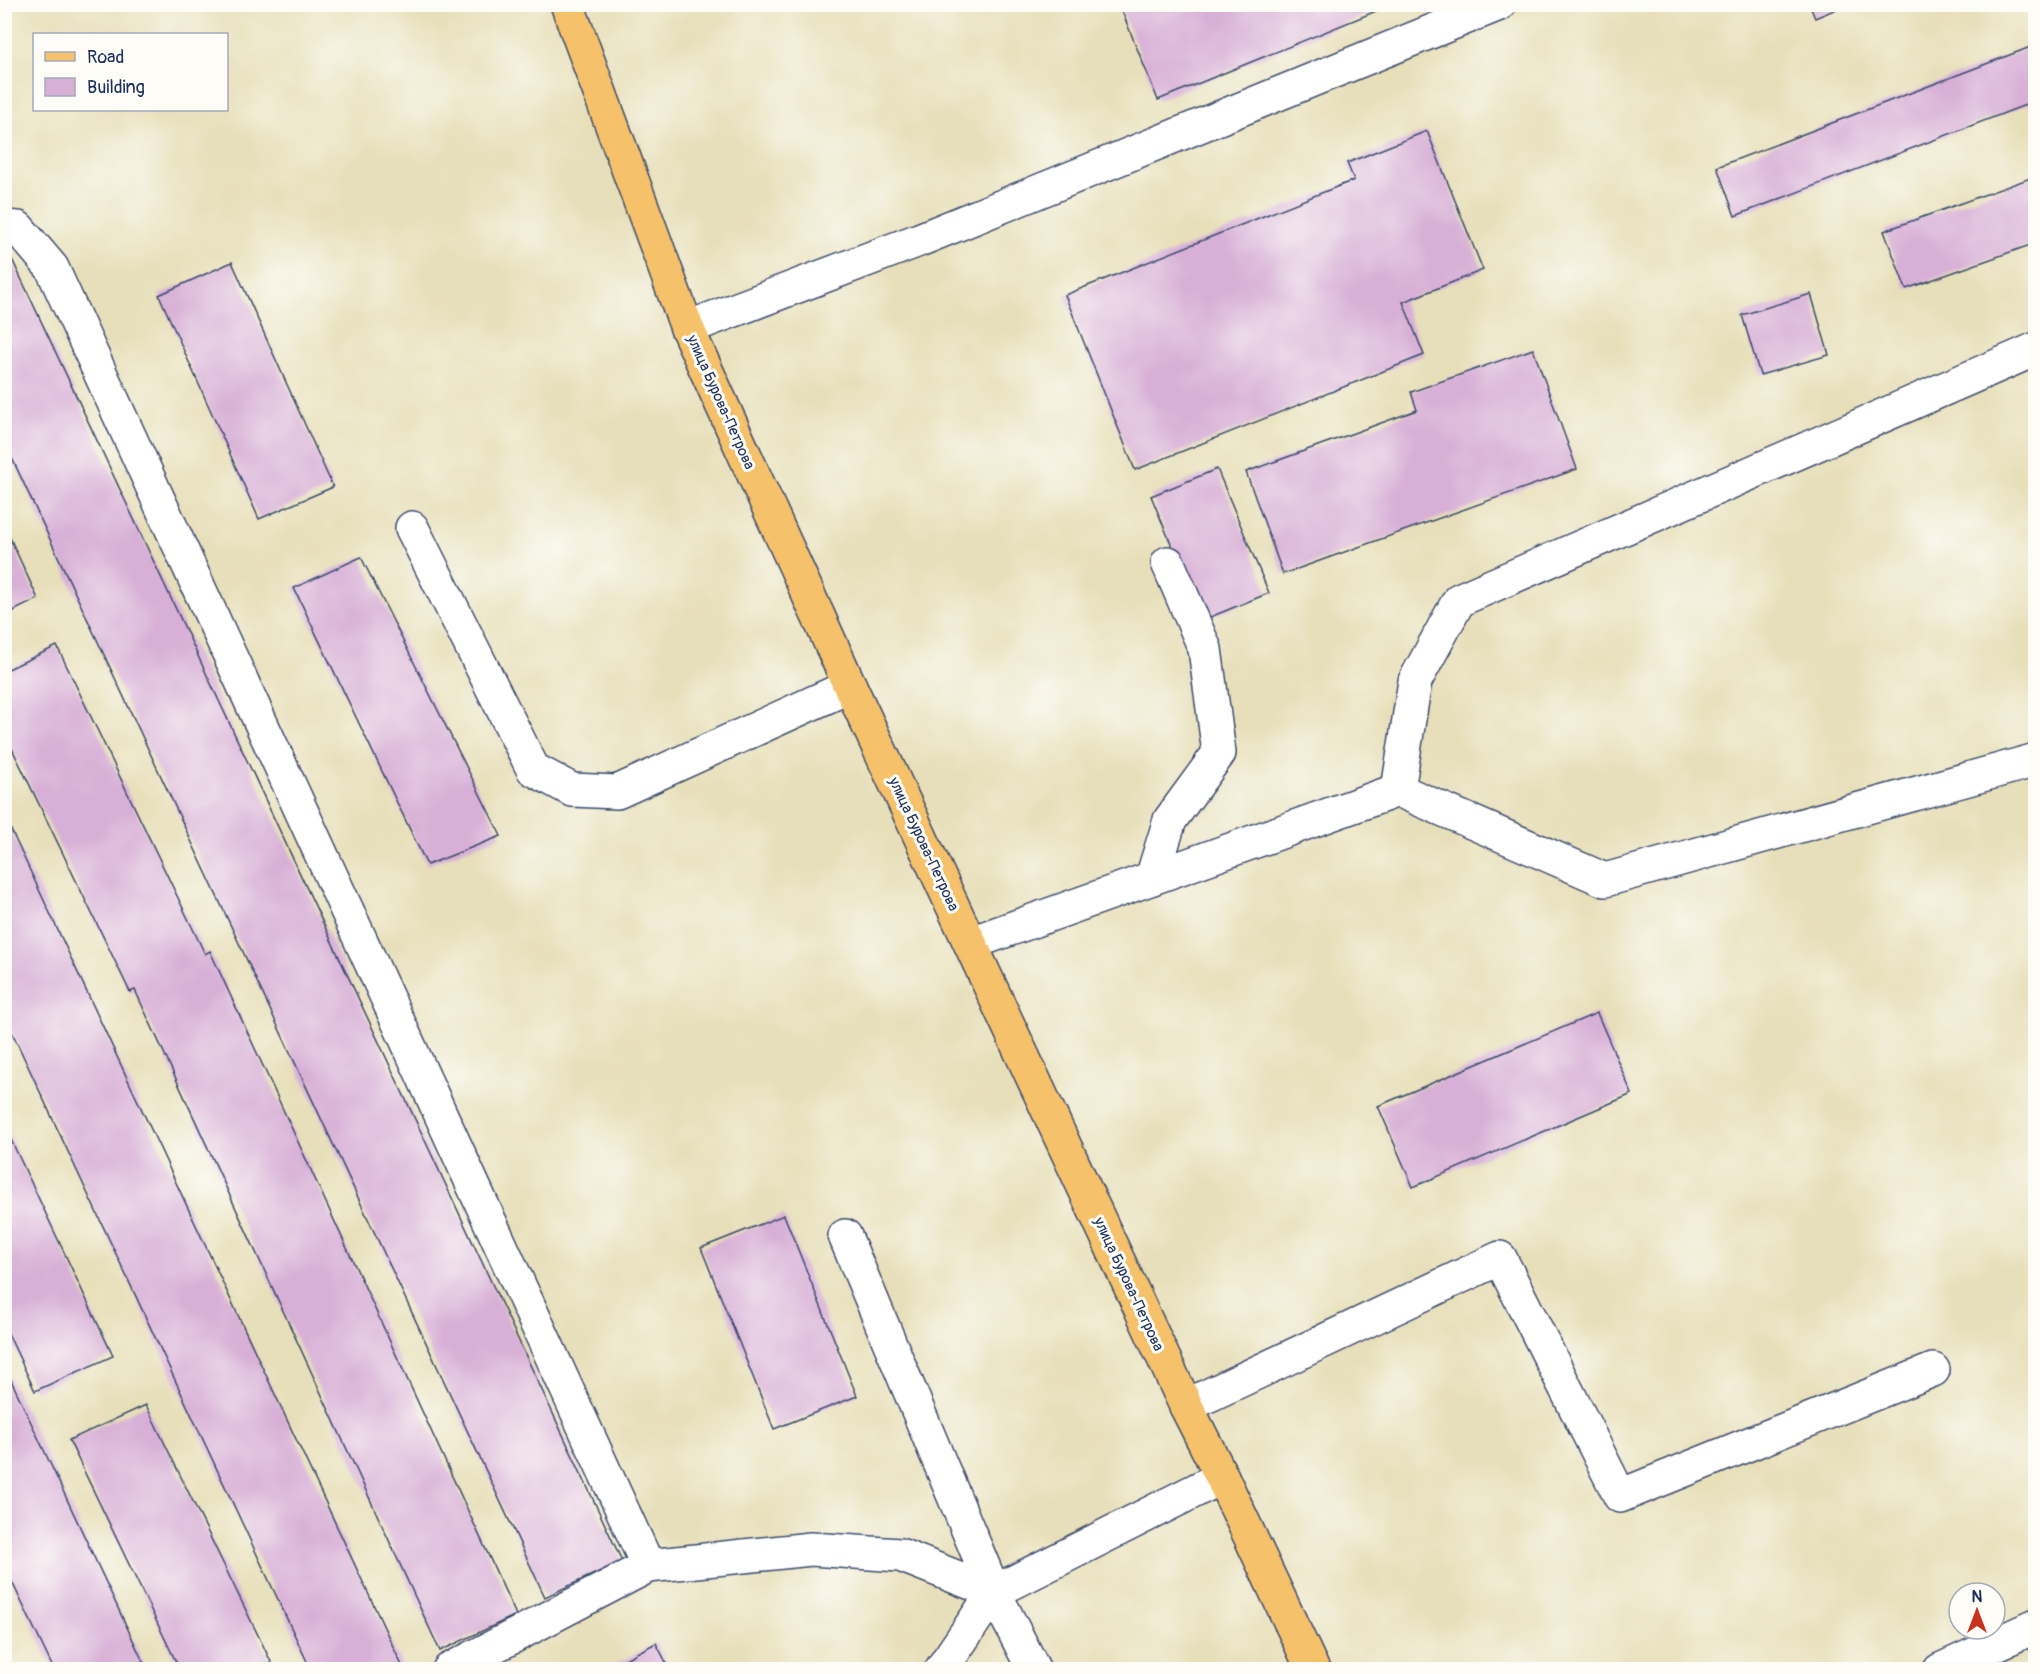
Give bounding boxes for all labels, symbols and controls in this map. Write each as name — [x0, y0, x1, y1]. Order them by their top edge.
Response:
legend — [33, 33, 228, 111]
text: Road — [87, 46, 124, 69]
text: Building — [87, 76, 145, 99]
street label: улица Бурова-Петрова — [682, 331, 759, 472]
street label: улица Бурова-Петрова — [884, 773, 963, 914]
street label: улица Бурова-Петрова — [1089, 1213, 1168, 1354]
north arrow — [1947, 1581, 2007, 1641]
text: N — [1972, 1587, 1983, 1607]

